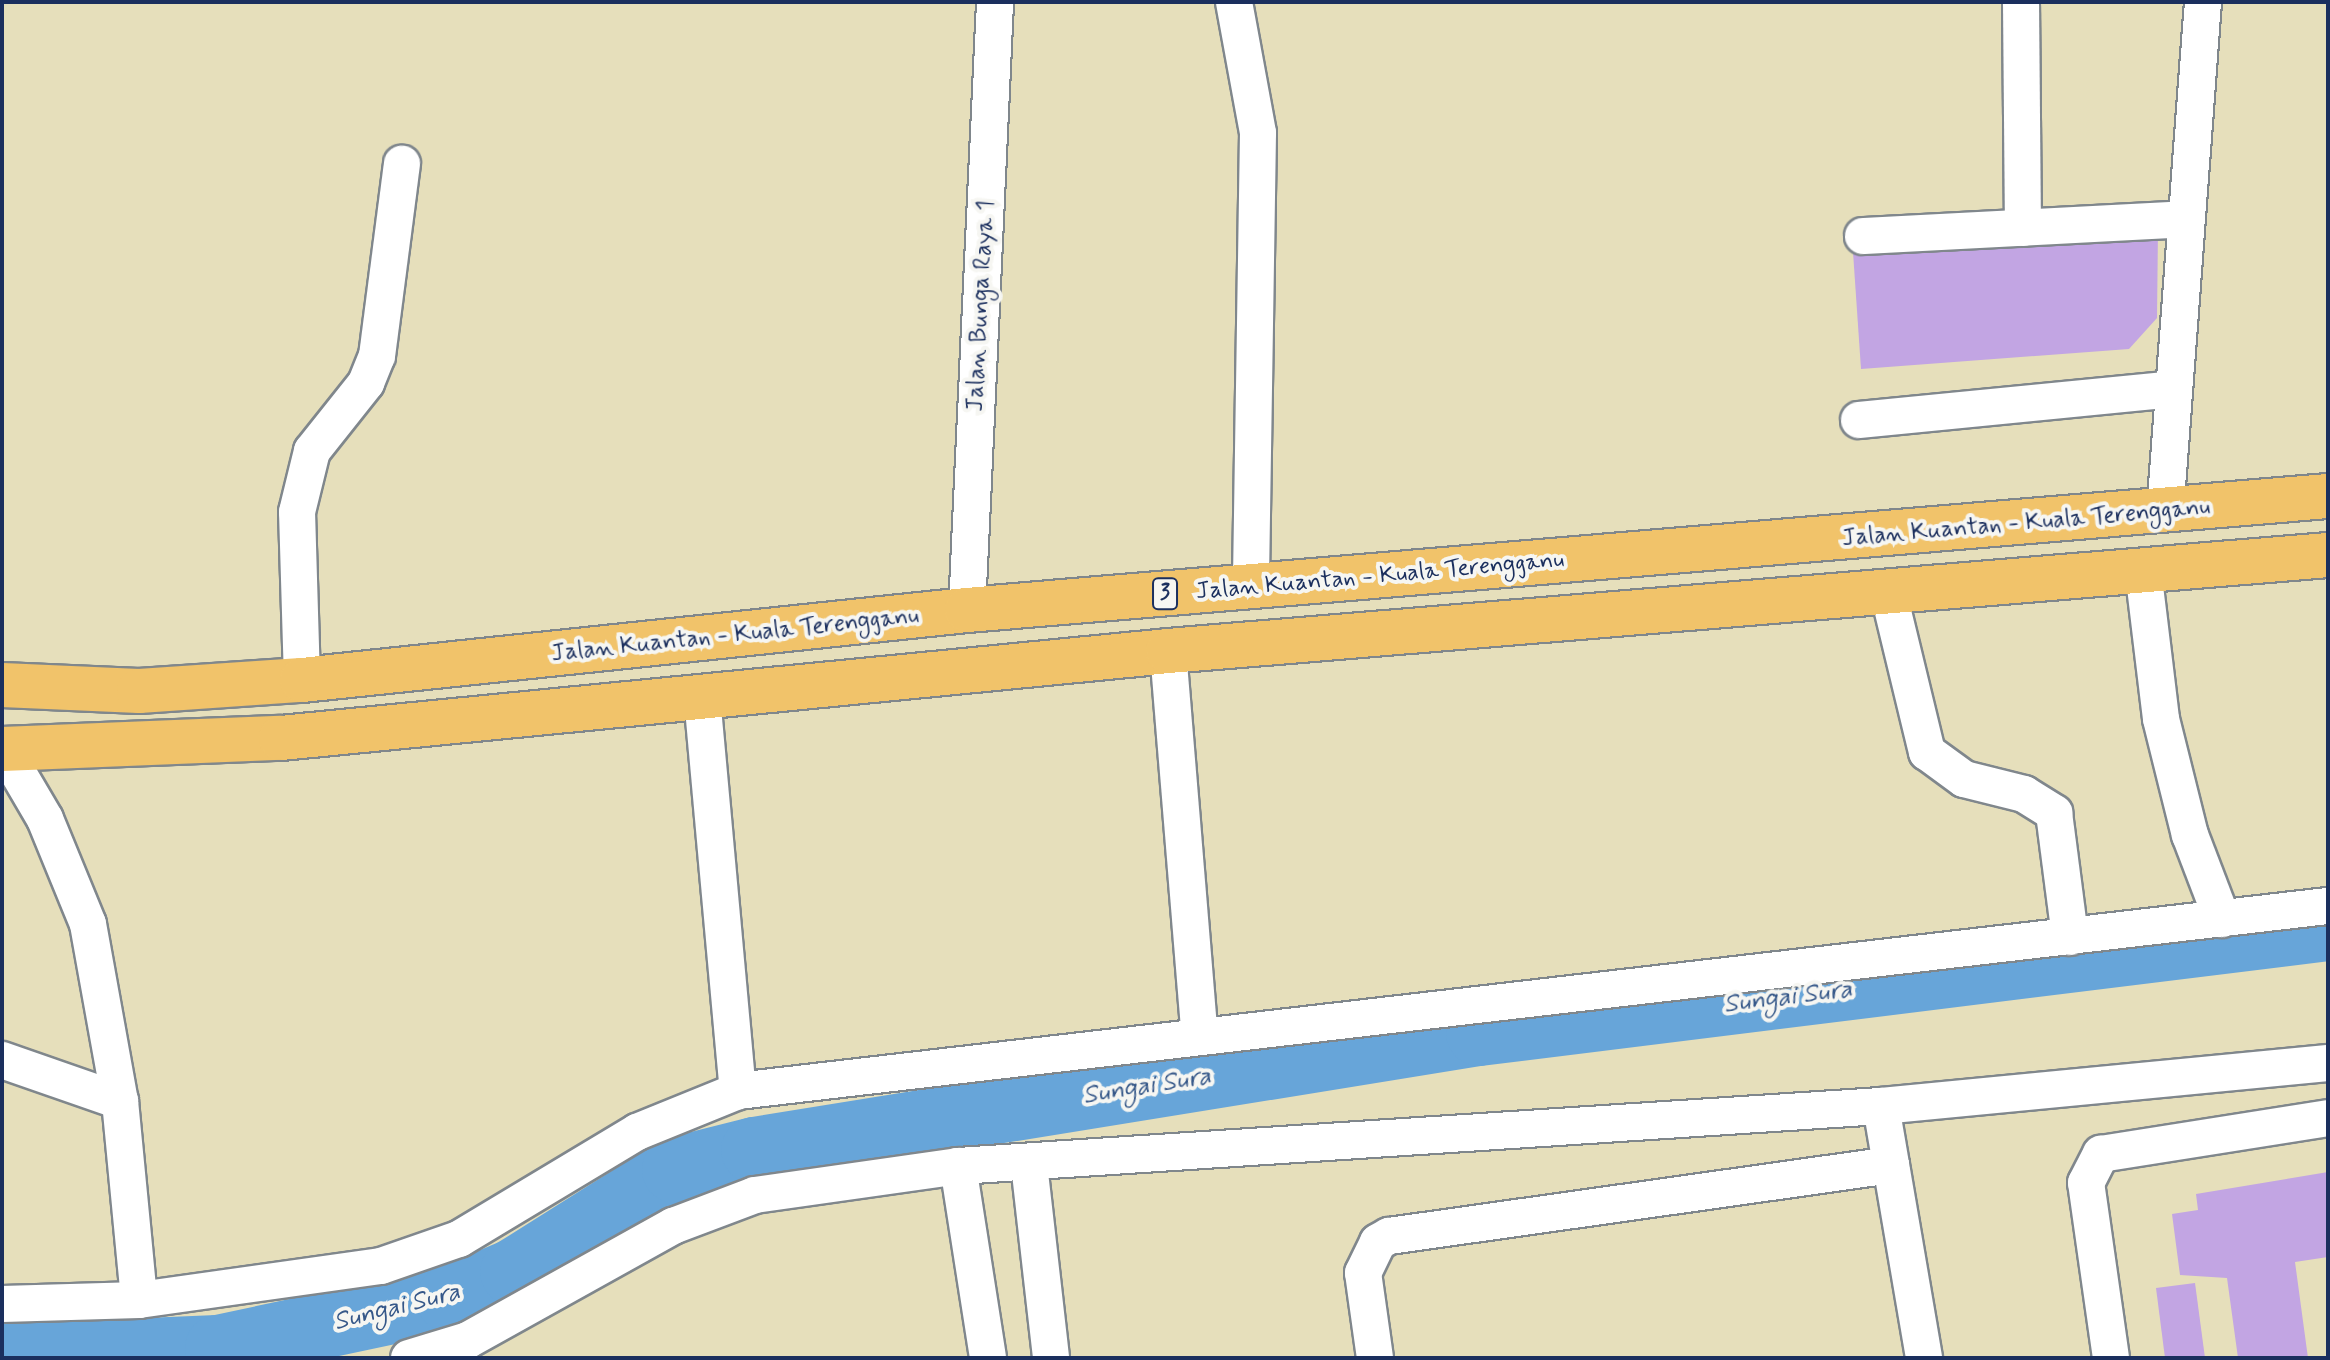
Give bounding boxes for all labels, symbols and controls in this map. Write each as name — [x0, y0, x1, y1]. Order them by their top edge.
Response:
street label: Jalan Bunga Raya 1 — [961, 202, 1001, 410]
street label: Jalan Kuantan - Kuala Terengganu — [1838, 492, 2214, 554]
street label: Jalan Kuantan - Kuala Terengganu — [1192, 545, 1568, 607]
road number: 3 — [1151, 576, 1179, 612]
street label: Jalan Kuantan - Kuala Terengganu — [547, 601, 923, 669]
water label: Sungai Sura — [1722, 975, 1854, 1021]
water label: Sungai Sura — [1081, 1061, 1213, 1113]
water label: Sungai Sura — [331, 1277, 463, 1339]

